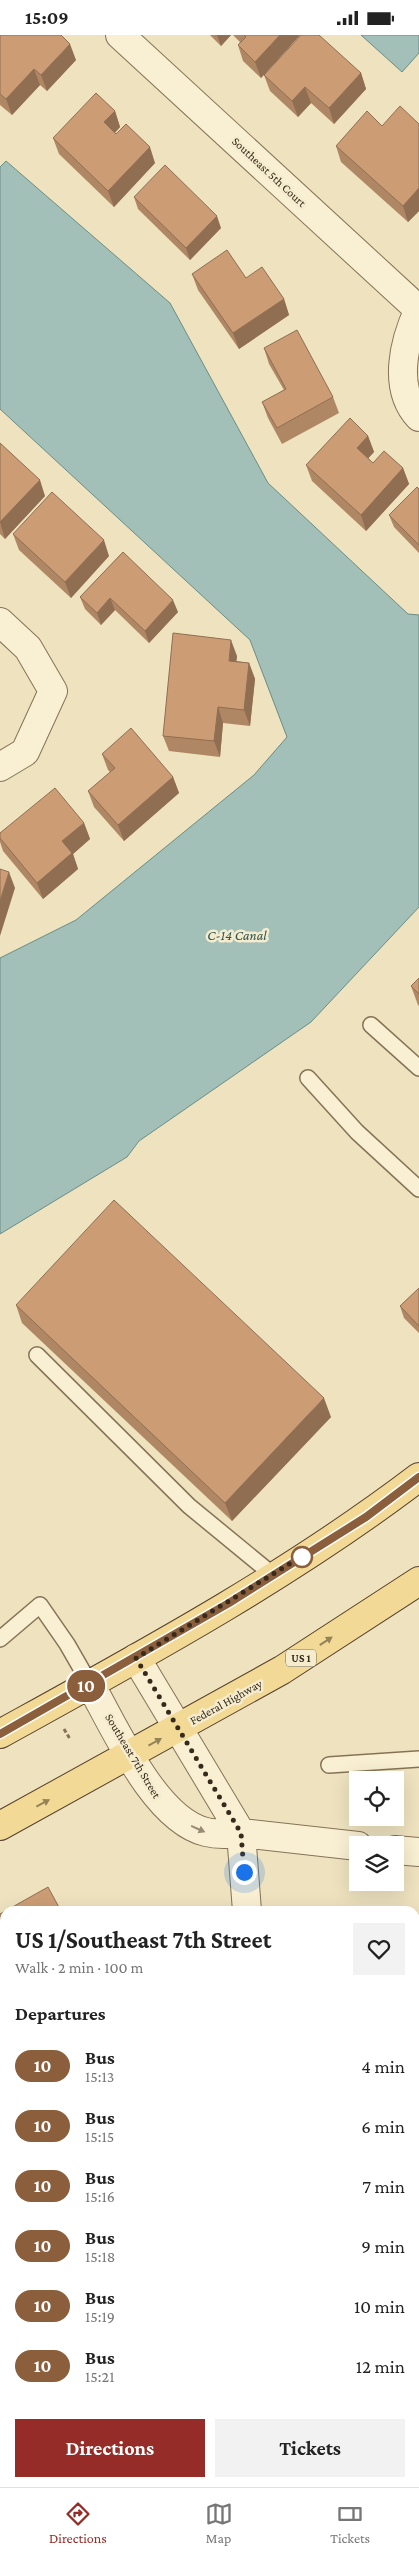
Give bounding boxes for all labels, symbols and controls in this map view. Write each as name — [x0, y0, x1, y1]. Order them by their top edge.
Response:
text: 15:09 — [25, 7, 69, 28]
street label: Southeast 5th Court — [229, 134, 310, 211]
water label: C-14 Canal — [207, 927, 267, 943]
unlabelled marker — [291, 1546, 313, 1568]
one-way arrow — [319, 1637, 333, 1646]
road number: US 1 — [286, 1650, 316, 1667]
line badge: 10 — [64, 1670, 108, 1702]
text: 10 — [77, 1676, 95, 1696]
street label: Federal Highway — [187, 1676, 265, 1728]
street label: Southeast 7th Street — [102, 1711, 164, 1802]
one-way arrow — [147, 1738, 162, 1746]
map controls — [349, 1771, 404, 1891]
button: locate — [349, 1771, 404, 1826]
one-way arrow — [36, 1799, 50, 1807]
one-way arrow — [191, 1825, 205, 1833]
button: layers — [349, 1836, 404, 1891]
your location — [232, 1860, 257, 1885]
button: heart — [353, 1923, 405, 1975]
text: US 1/Southeast 7th Street — [15, 1926, 271, 1953]
text: Walk · 2 min · 100 m — [15, 1959, 143, 1976]
text: Departures — [15, 2003, 106, 2024]
text: Bus — [85, 2047, 115, 2068]
text: 10 — [34, 2056, 51, 2076]
text: 4 min — [361, 2056, 405, 2077]
text: 15:13 — [85, 2068, 114, 2085]
text: Bus — [85, 2107, 115, 2128]
text: 10 — [34, 2116, 51, 2136]
text: 6 min — [361, 2116, 405, 2137]
text: 15:15 — [85, 2128, 114, 2145]
text: Bus — [85, 2167, 115, 2188]
text: 10 — [34, 2176, 51, 2196]
text: 7 min — [362, 2176, 405, 2197]
text: 15:16 — [85, 2188, 115, 2205]
text: Bus — [85, 2227, 115, 2248]
text: 10 — [34, 2236, 51, 2256]
text: 9 min — [361, 2236, 405, 2257]
text: 15:18 — [85, 2248, 115, 2265]
text: Bus — [85, 2287, 115, 2308]
text: 10 — [34, 2296, 51, 2316]
text: 10 min — [354, 2296, 405, 2317]
text: 15:19 — [85, 2308, 115, 2325]
text: Bus — [85, 2347, 115, 2368]
text: 10 — [34, 2356, 51, 2376]
text: 12 min — [356, 2356, 405, 2377]
text: 15:21 — [85, 2368, 114, 2385]
button: Directions — [15, 2419, 205, 2477]
button: Tickets — [215, 2419, 405, 2477]
tab: Directions — [49, 2500, 107, 2546]
tab: Map — [205, 2500, 233, 2546]
tab: Tickets — [330, 2500, 370, 2546]

